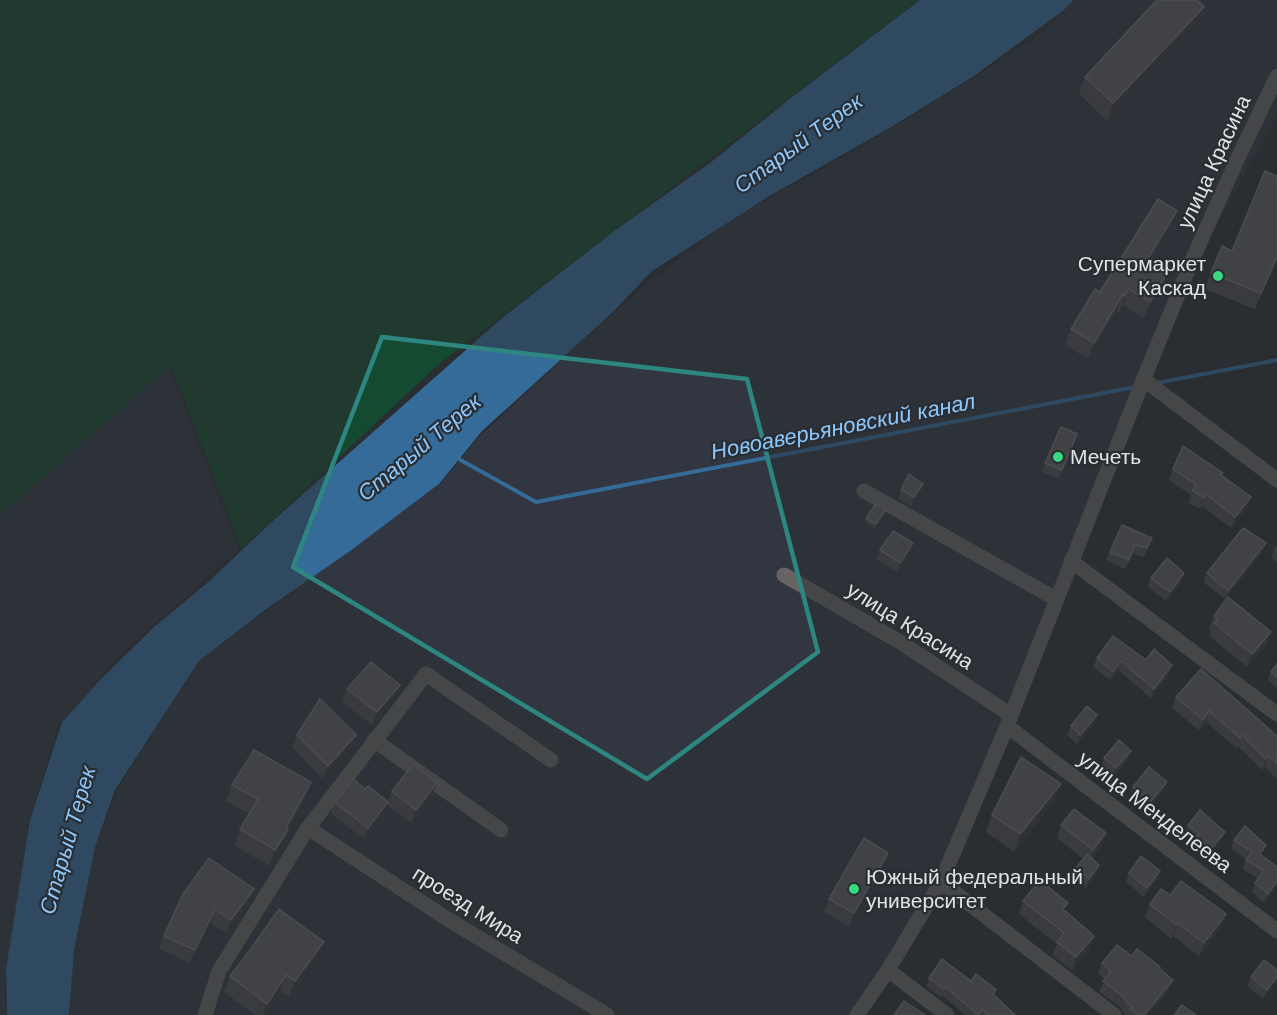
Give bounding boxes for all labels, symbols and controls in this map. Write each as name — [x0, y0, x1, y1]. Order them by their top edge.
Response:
water label: Старый Терек — [729, 87, 869, 198]
street label: улица Красина — [1173, 91, 1255, 232]
place label: Супермаркет Каскад — [1078, 252, 1206, 299]
marker: Супермаркет Каскад — [1211, 269, 1225, 283]
water label: Старый Терек — [353, 388, 487, 506]
water label: Новоаверьяновский канал — [709, 389, 977, 464]
place label: Мечеть — [1070, 445, 1141, 468]
marker: Мечеть — [1051, 450, 1065, 464]
street label: улица Красина — [843, 577, 978, 674]
street label: улица Менделеева — [1074, 746, 1237, 877]
water label: Старый Терек — [34, 762, 101, 917]
street label: проезд Мира — [409, 861, 528, 948]
place label: Южный федеральный университет — [866, 865, 1083, 912]
marker: Южный федеральный университет — [847, 882, 861, 896]

